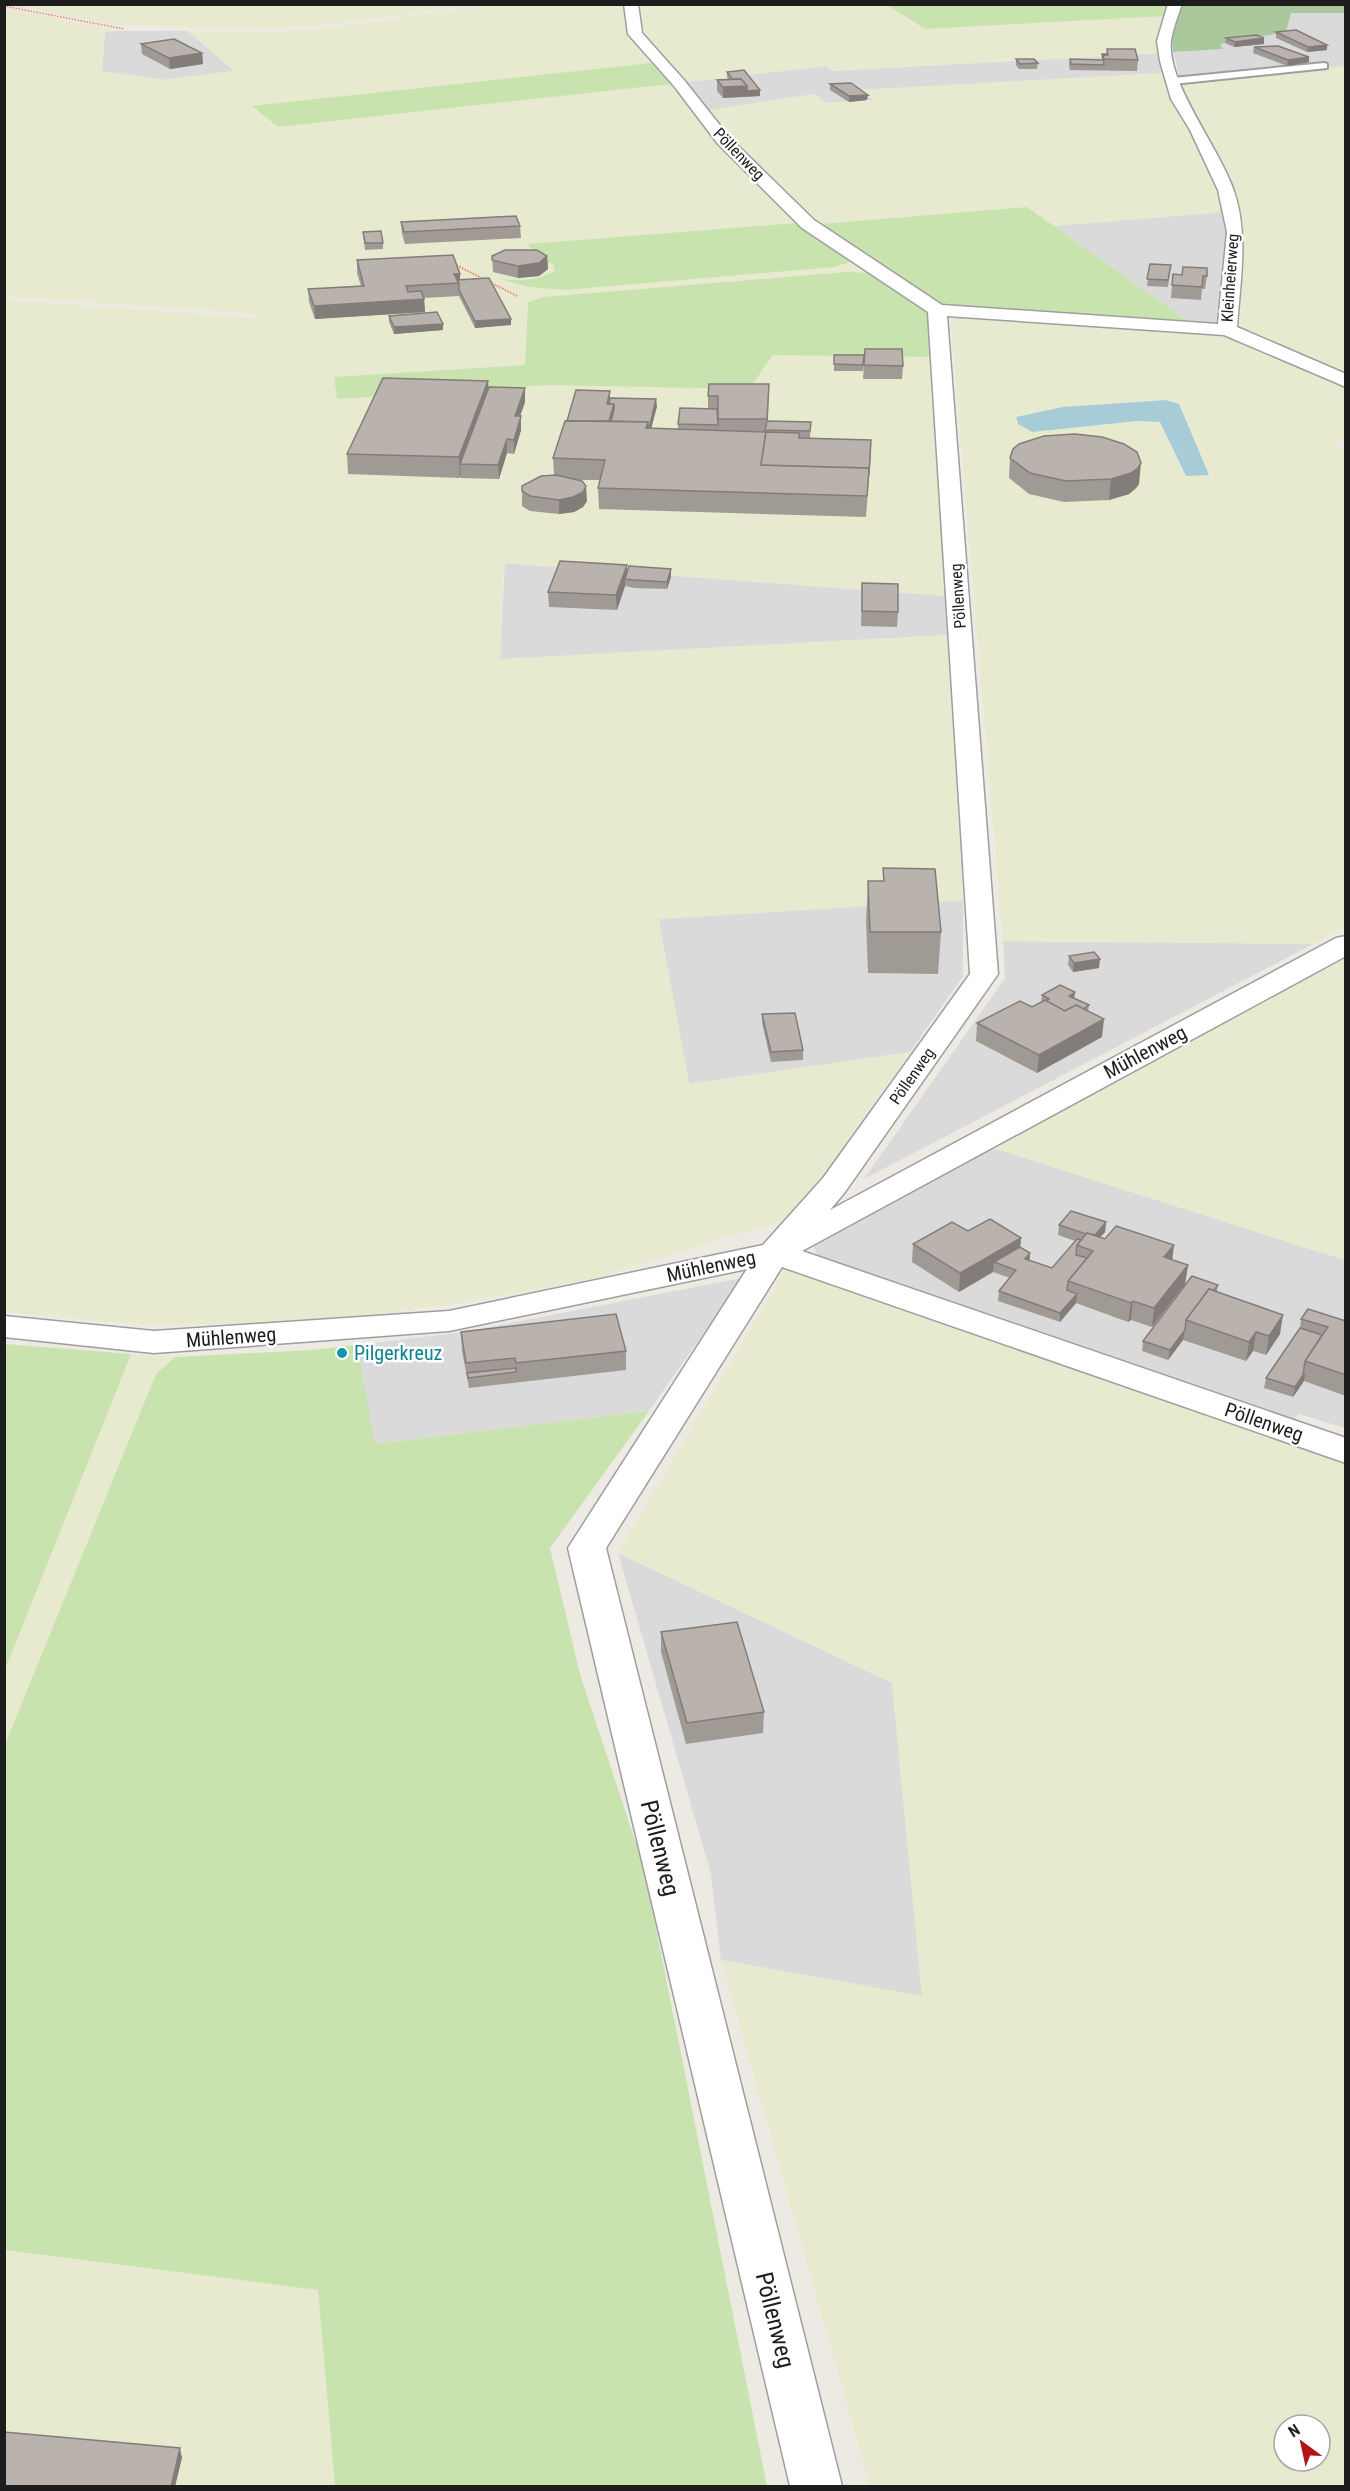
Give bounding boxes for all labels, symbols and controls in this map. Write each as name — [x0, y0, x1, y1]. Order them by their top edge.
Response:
street label: Pöllenweg — [710, 124, 768, 184]
street label: Kleinheierweg — [1217, 233, 1243, 323]
street label: Pöllenweg — [946, 563, 970, 629]
street label: Mühlenweg — [1099, 1020, 1191, 1084]
street label: Pöllenweg — [886, 1044, 938, 1108]
street label: Mühlenweg — [664, 1245, 758, 1287]
street label: Mühlenweg — [185, 1322, 277, 1352]
place label: Pilgerkreuz — [354, 1341, 442, 1365]
marker: Pilgerkreuz — [335, 1346, 349, 1360]
street label: Pöllenweg — [1222, 1397, 1306, 1447]
street label: Pöllenweg — [635, 1797, 685, 1899]
street label: Pöllenweg — [750, 2269, 800, 2371]
north arrow — [1272, 2413, 1332, 2473]
text: N — [1285, 2420, 1303, 2441]

